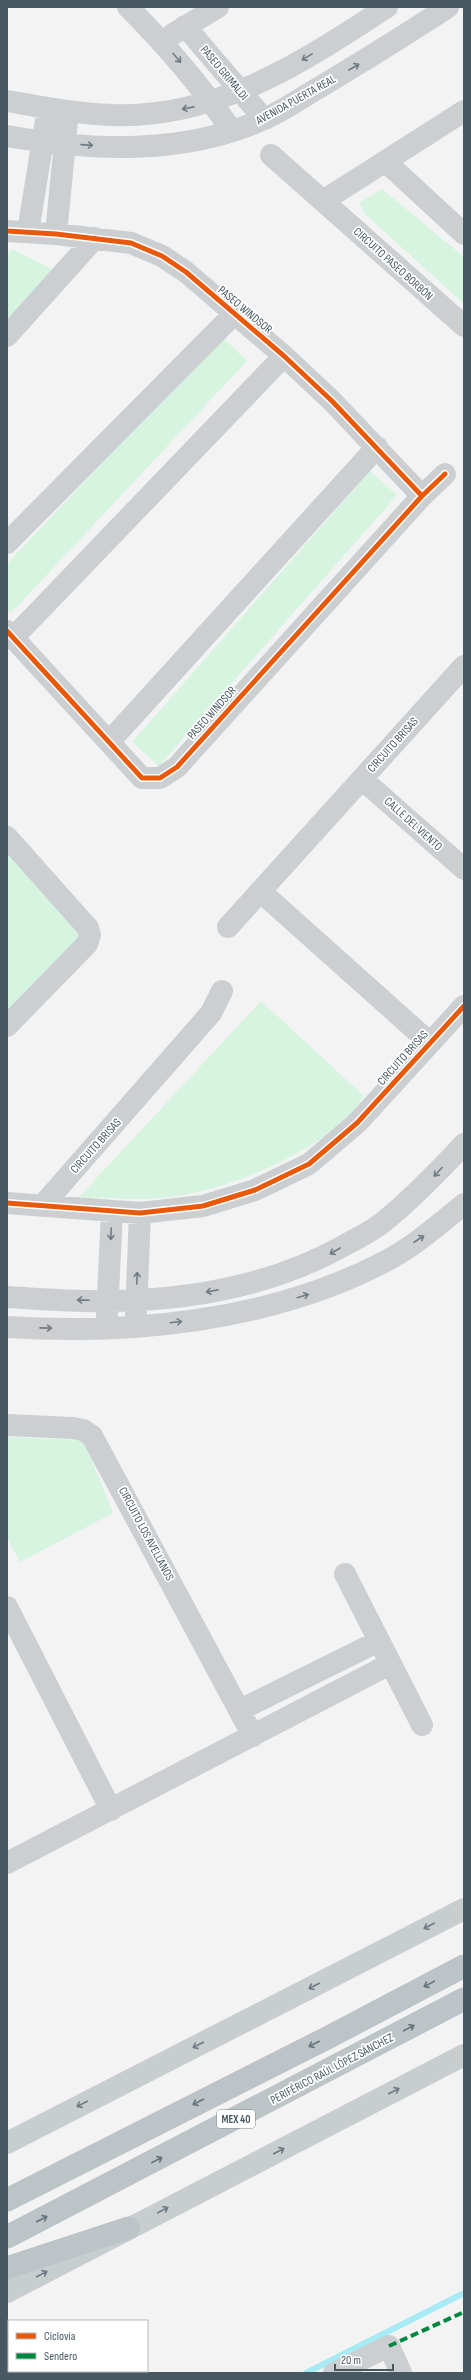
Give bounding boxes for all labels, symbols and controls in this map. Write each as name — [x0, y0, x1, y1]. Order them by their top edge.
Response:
street label: PASEO GRIMALDI — [197, 43, 251, 103]
one-way arrow — [172, 53, 181, 64]
one-way arrow — [301, 53, 313, 61]
one-way arrow — [348, 63, 360, 71]
street label: AVENIDA PUERTA REAL — [252, 72, 339, 129]
one-way arrow — [182, 104, 195, 112]
one-way arrow — [80, 142, 93, 149]
street label: CIRCUITO PASEO BORBÓN — [350, 224, 436, 304]
street label: PASEO WINDSOR — [215, 283, 276, 337]
street label: PASEO WINDSOR — [184, 683, 240, 743]
street label: CIRCUITO BRISAS — [364, 714, 422, 776]
street label: CALLE DEL VIENTO — [381, 794, 445, 854]
street label: CIRCUITO BRISAS — [374, 1027, 432, 1089]
street label: CIRCUITO BRISAS — [67, 1115, 125, 1177]
one-way arrow — [433, 1167, 442, 1177]
one-way arrow — [107, 1227, 114, 1240]
one-way arrow — [413, 1235, 425, 1243]
one-way arrow — [329, 1247, 341, 1255]
one-way arrow — [134, 1272, 141, 1285]
one-way arrow — [206, 1287, 219, 1295]
one-way arrow — [296, 1292, 309, 1299]
one-way arrow — [77, 1297, 90, 1304]
one-way arrow — [169, 1318, 182, 1326]
one-way arrow — [39, 1324, 52, 1332]
street label: CIRCUITO LOS AVELLANOS — [115, 1485, 177, 1583]
one-way arrow — [424, 1923, 436, 1931]
one-way arrow — [424, 1980, 436, 1988]
one-way arrow — [308, 1982, 320, 1990]
one-way arrow — [403, 2024, 415, 2031]
street label: PERIFÉRICO RAÚL LÓPEZ SÁNCHEZ — [268, 2030, 396, 2108]
one-way arrow — [309, 2041, 321, 2048]
one-way arrow — [192, 2042, 204, 2049]
one-way arrow — [388, 2087, 400, 2094]
one-way arrow — [192, 2099, 204, 2106]
one-way arrow — [76, 2101, 88, 2108]
road number: MEX 40 — [217, 2110, 255, 2128]
one-way arrow — [272, 2146, 284, 2154]
one-way arrow — [151, 2156, 163, 2163]
one-way arrow — [157, 2206, 169, 2214]
one-way arrow — [36, 2215, 48, 2222]
one-way arrow — [35, 2270, 47, 2277]
legend — [8, 2320, 148, 2372]
text: Ciclovía — [44, 2329, 76, 2344]
scale bar — [335, 2346, 393, 2372]
text: Sendero — [44, 2349, 77, 2364]
text: 20 m — [341, 2353, 361, 2368]

